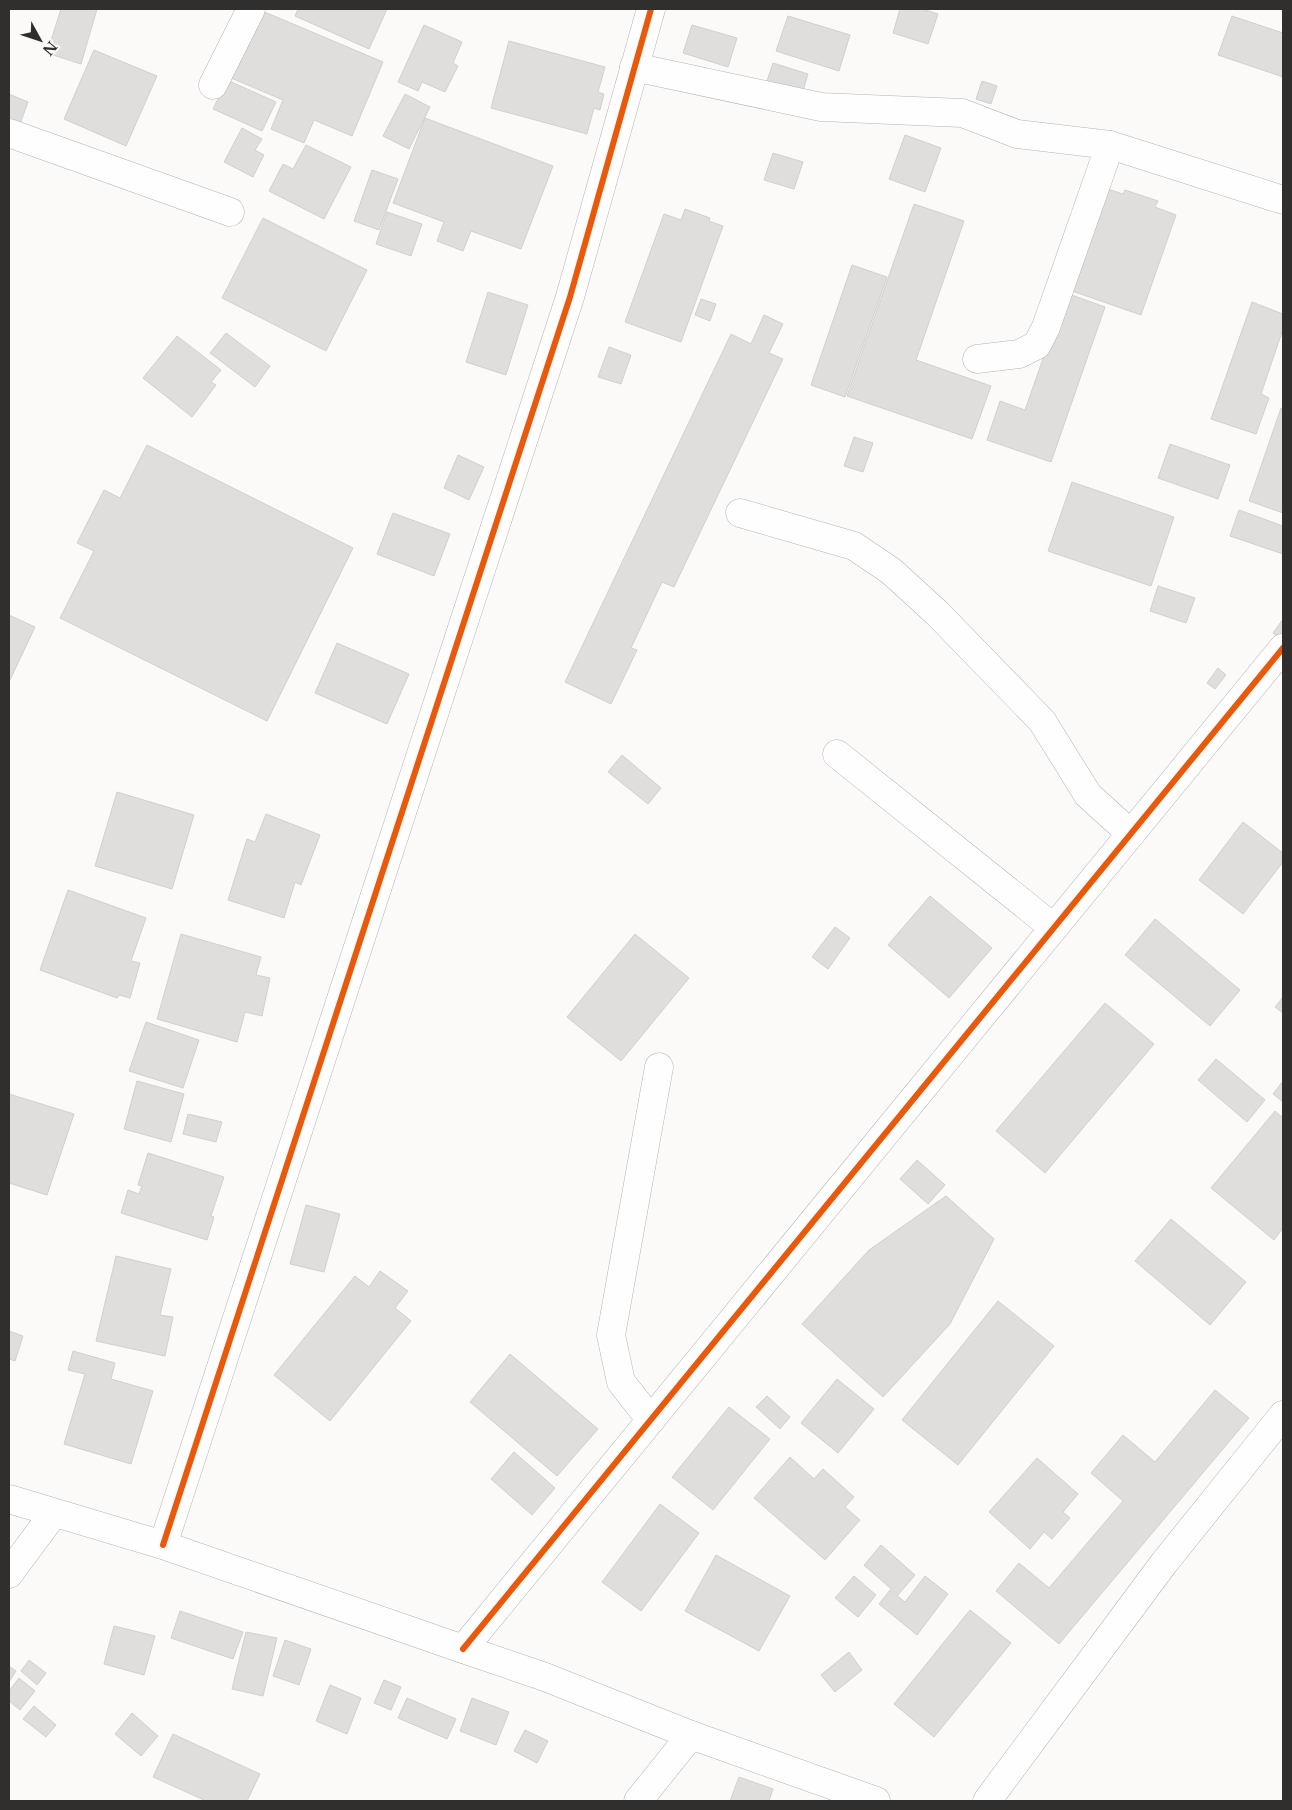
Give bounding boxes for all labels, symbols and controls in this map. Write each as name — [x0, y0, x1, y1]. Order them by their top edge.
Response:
north arrow — [15, 15, 65, 65]
text: N — [39, 38, 61, 59]

